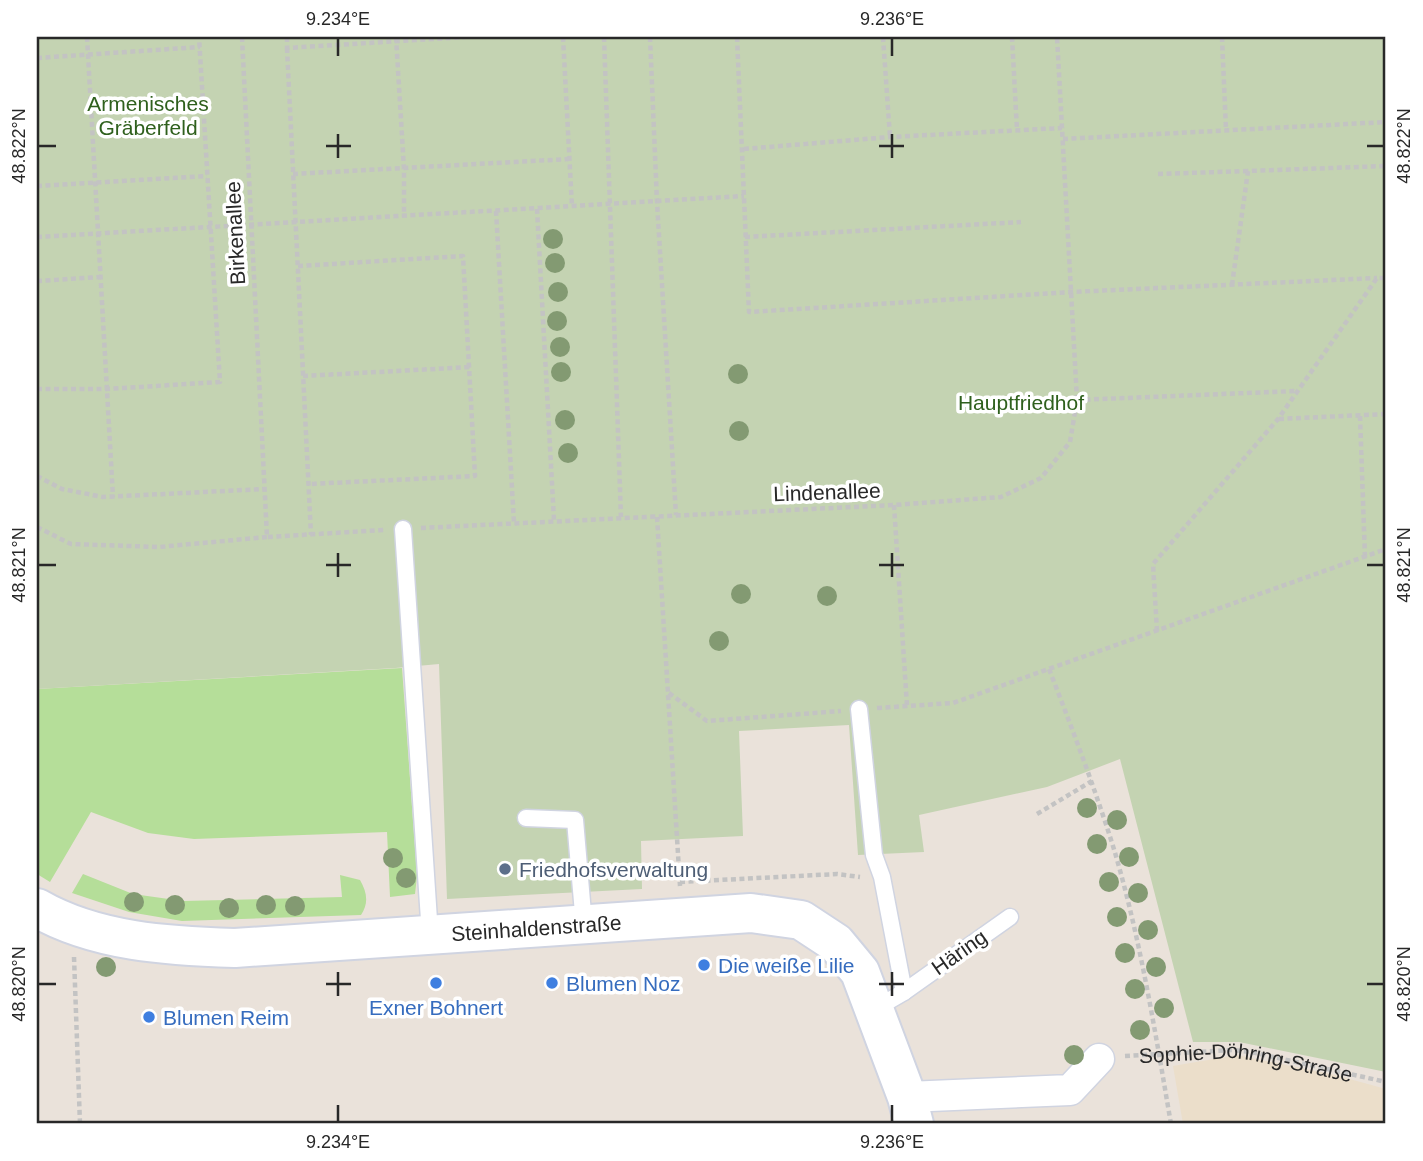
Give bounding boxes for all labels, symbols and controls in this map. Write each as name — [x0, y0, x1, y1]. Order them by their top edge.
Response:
text: 9.234°E — [306, 9, 370, 29]
text: 9.236°E — [860, 9, 924, 29]
park label: Armenisches Gräberfeld — [87, 92, 209, 139]
text: 48.822°N — [9, 108, 29, 184]
text: 48.822°N — [1394, 108, 1414, 184]
street label: Birkenallee — [221, 181, 249, 285]
park label: Hauptfriedhof — [958, 391, 1084, 414]
street label: Lindenallee — [773, 479, 881, 505]
text: 48.821°N — [9, 527, 29, 603]
text: 48.821°N — [1394, 527, 1414, 603]
place label: Friedhofsverwaltung — [519, 858, 708, 881]
marker: Friedhofsverwaltung — [497, 861, 513, 877]
street label: Steinhaldenstraße — [450, 910, 622, 945]
street label: Häring — [927, 925, 991, 979]
text: 48.820°N — [9, 946, 29, 1022]
text: 48.820°N — [1394, 946, 1414, 1022]
place label: Die weiße Lilie — [718, 954, 855, 977]
marker: Die weiße Lilie — [696, 957, 712, 973]
place label: Blumen Noz — [566, 972, 680, 995]
marker: Exner Bohnert — [428, 975, 444, 991]
marker: Blumen Noz — [544, 975, 560, 991]
place label: Exner Bohnert — [369, 996, 503, 1019]
place label: Blumen Reim — [163, 1006, 289, 1029]
marker: Blumen Reim — [141, 1009, 157, 1025]
street label: Sophie-Döhring-Straße — [1138, 1038, 1355, 1086]
text: 9.234°E — [306, 1132, 370, 1152]
text: 9.236°E — [860, 1132, 924, 1152]

